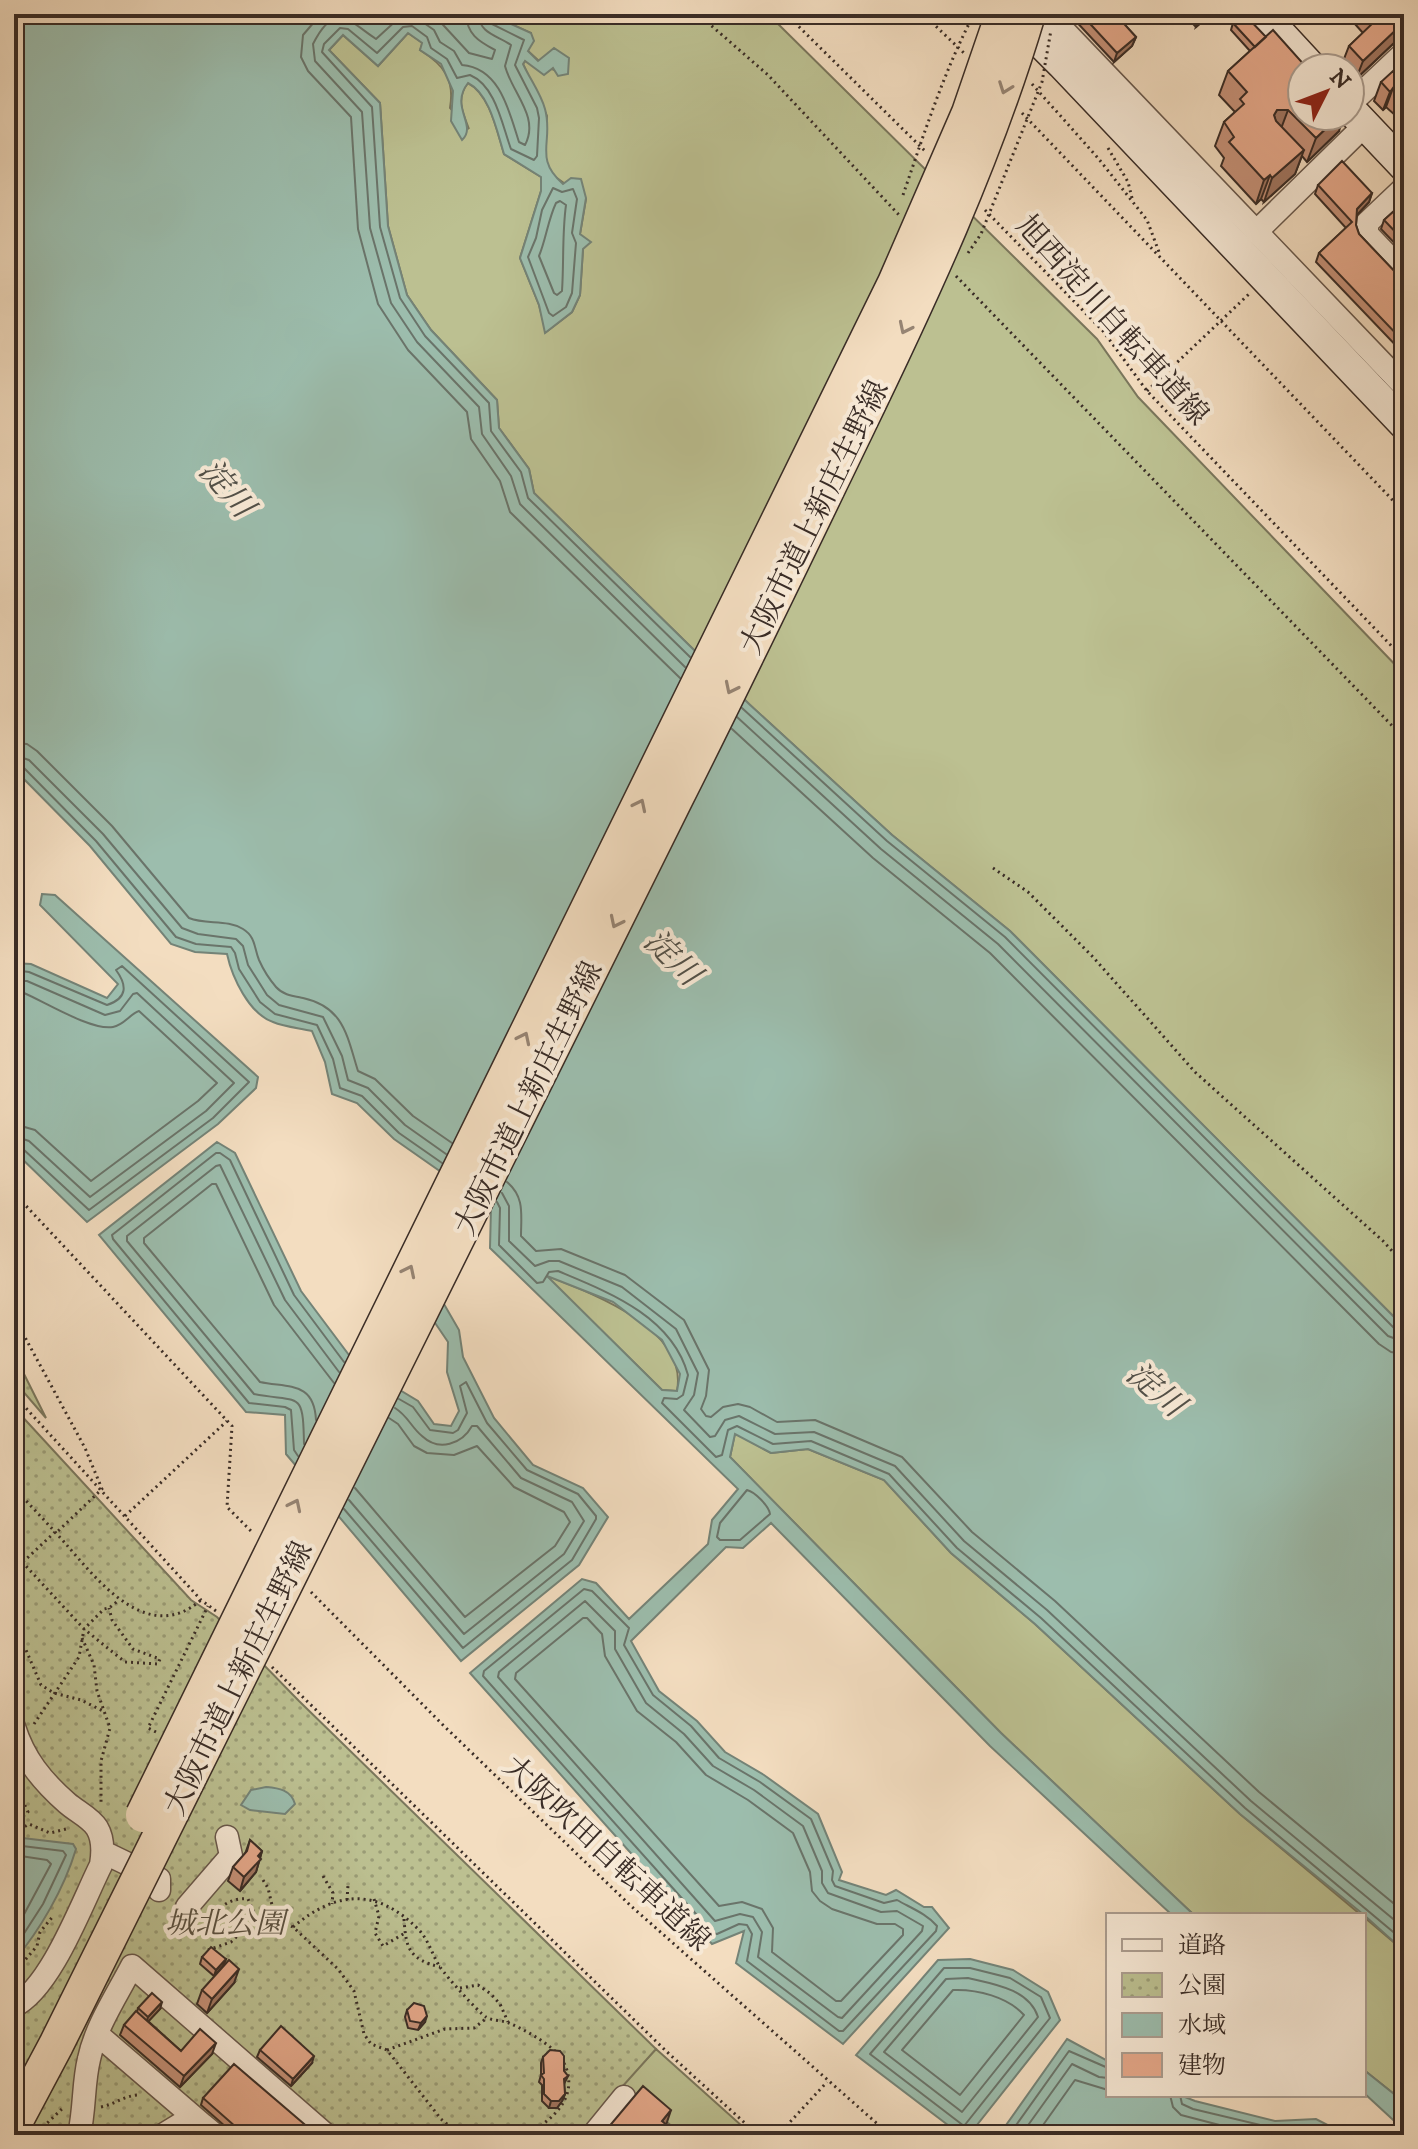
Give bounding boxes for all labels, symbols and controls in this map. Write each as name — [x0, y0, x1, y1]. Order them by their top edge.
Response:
north arrow — [1286, 52, 1366, 132]
text: N — [1324, 64, 1356, 95]
one-way arrow — [998, 80, 1014, 94]
street label: 旭西淀川自転車道線 — [1008, 208, 1216, 434]
one-way arrow — [899, 320, 915, 335]
street label: 大阪市道上新庄生野線 — [733, 375, 898, 661]
water label: 淀川 — [189, 452, 264, 529]
one-way arrow — [725, 680, 740, 695]
one-way arrow — [630, 799, 645, 814]
one-way arrow — [610, 913, 625, 928]
water label: 淀川 — [635, 922, 711, 997]
street label: 大阪市道上新庄生野線 — [447, 956, 612, 1242]
one-way arrow — [515, 1032, 530, 1047]
one-way arrow — [400, 1265, 415, 1280]
water label: 淀川 — [1117, 1355, 1194, 1428]
one-way arrow — [285, 1498, 301, 1513]
street label: 大阪市道上新庄生野線 — [157, 1536, 322, 1822]
street label: 大阪吹田自転車道線 — [495, 1748, 717, 1960]
park label: 城北公園 — [165, 1906, 290, 1943]
legend — [1106, 1913, 1366, 2097]
text: 道路 — [1178, 1931, 1226, 1961]
text: 公園 — [1178, 1971, 1226, 2001]
text: 水域 — [1178, 2011, 1226, 2041]
text: 建物 — [1178, 2051, 1226, 2081]

